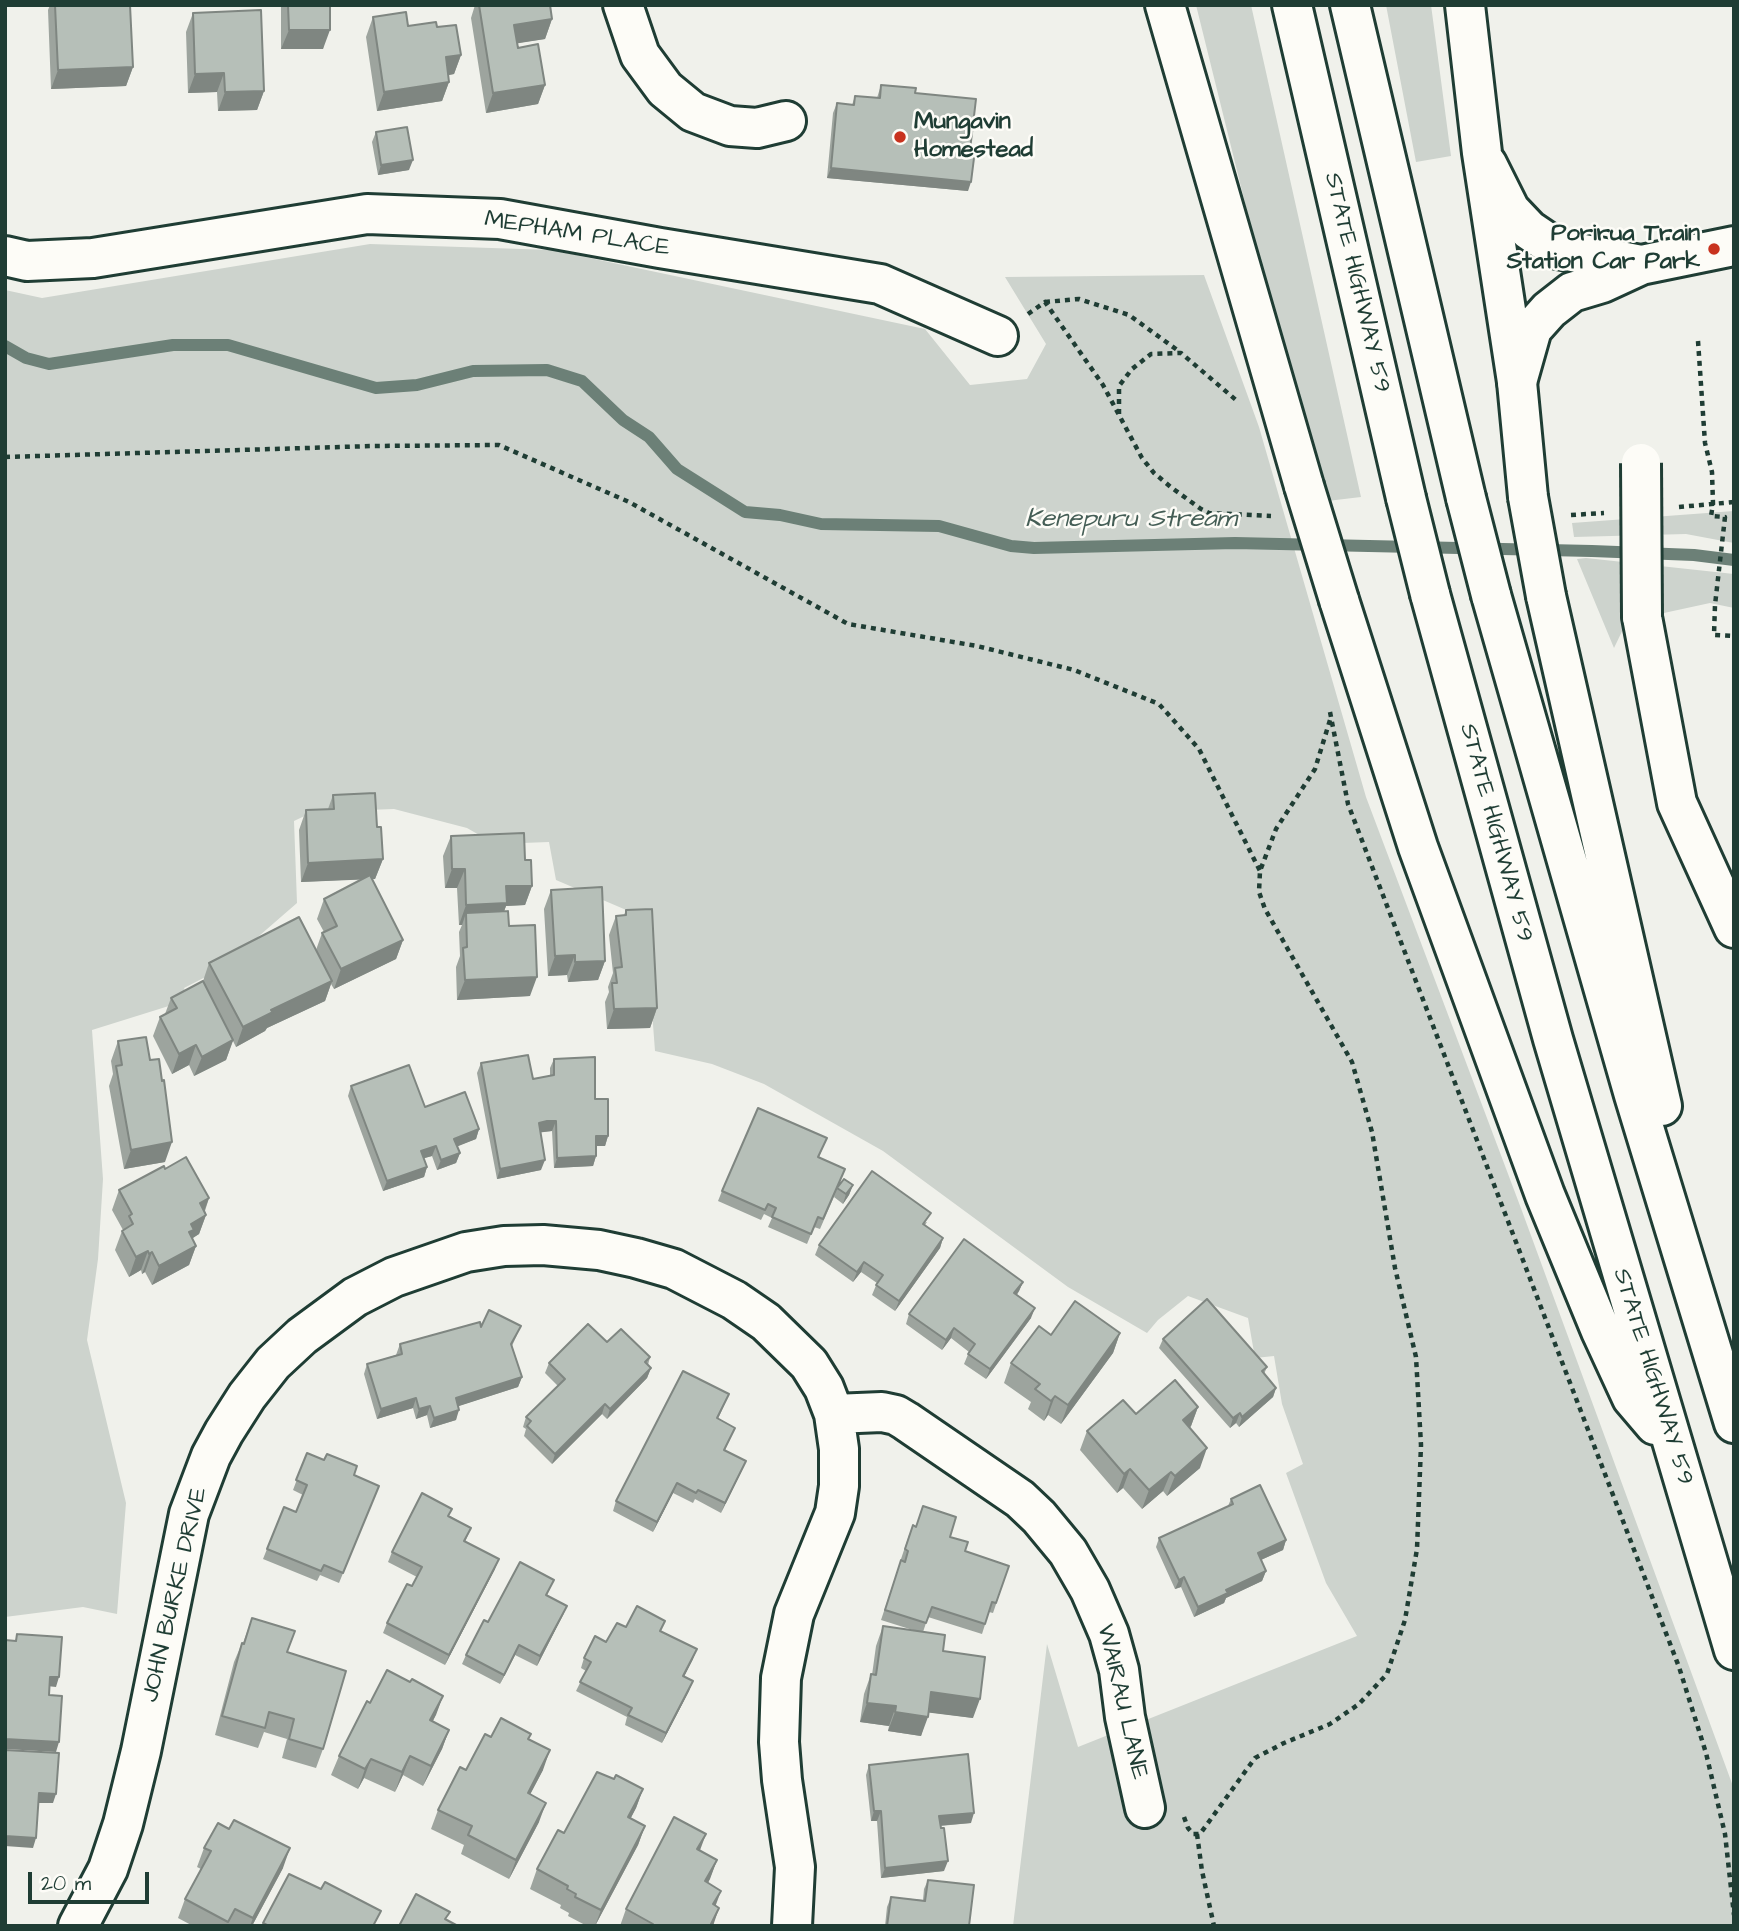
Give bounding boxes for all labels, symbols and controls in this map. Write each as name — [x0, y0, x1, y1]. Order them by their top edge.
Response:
place label: Mungavin Homestead — [914, 109, 1033, 165]
marker: Mungavin Homestead — [892, 129, 908, 145]
street label: STATE HIGHWAY 59 — [1317, 170, 1395, 396]
street label: MEPHAM PLACE — [482, 206, 672, 264]
place label: Porirua Train Station Car Park — [1507, 221, 1700, 277]
marker: Porirua Train Station Car Park — [1706, 241, 1722, 257]
water label: Kenepuru Stream — [1025, 505, 1237, 537]
street label: STATE HIGHWAY 59 — [1452, 721, 1538, 945]
street label: STATE HIGHWAY 59 — [1605, 1265, 1699, 1489]
street label: JOHN BURKE DRIVE — [137, 1485, 215, 1705]
street label: WAIRAU LANE — [1089, 1622, 1153, 1782]
scale bar — [32, 1857, 152, 1901]
text: 20 m — [41, 1869, 91, 1898]

